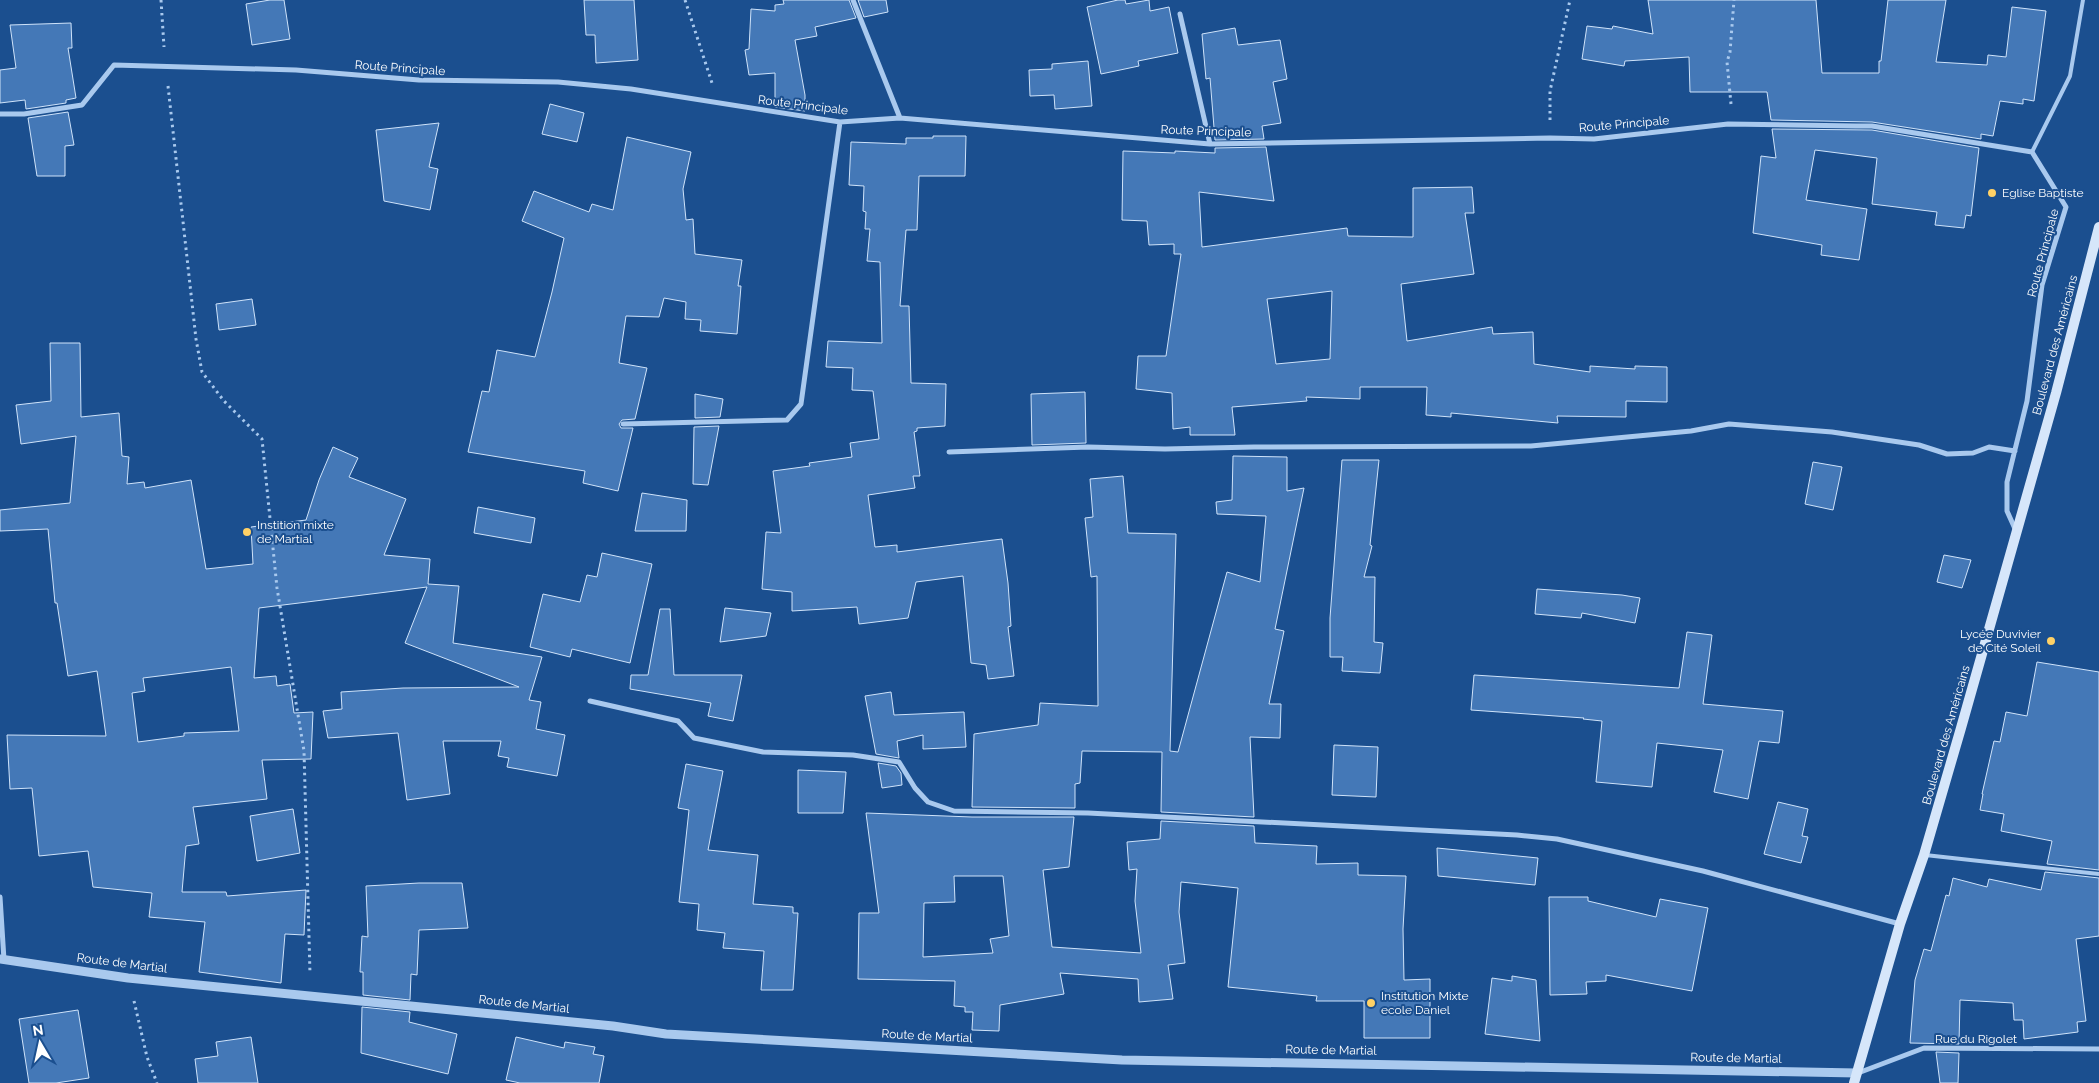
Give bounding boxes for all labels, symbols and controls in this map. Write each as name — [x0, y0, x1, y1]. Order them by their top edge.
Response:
street label: Route Principale — [354, 58, 446, 78]
street label: Route Principale — [757, 93, 849, 117]
street label: Route Principale — [1578, 113, 1670, 135]
street label: Route Principale — [1160, 122, 1252, 140]
place label: Eglise Baptiste — [2002, 186, 2084, 200]
marker: Eglise Baptiste — [1986, 187, 1998, 199]
street label: Route Principale — [2025, 207, 2061, 299]
street label: Boulevard des Américains — [2030, 273, 2080, 417]
place label: Instition mixte de Martial — [257, 518, 334, 546]
marker: Instition mixte de Martial — [241, 526, 253, 538]
place label: Lycée Duvivier de Cité Soleil — [1960, 627, 2042, 655]
marker: Lycée Duvivier de Cité Soleil — [2045, 635, 2057, 647]
street label: Boulevard des Américains — [1919, 664, 1973, 806]
street label: Route de Martial — [76, 950, 169, 976]
place label: Institution Mixte ecole Daniel — [1381, 989, 1469, 1017]
street label: Route de Martial — [478, 992, 571, 1016]
marker: Institution Mixte ecole Daniel — [1365, 997, 1377, 1009]
north arrow — [15, 1018, 65, 1068]
text: N — [31, 1021, 44, 1039]
street label: Route de Martial — [881, 1027, 974, 1045]
street label: Rue du Rigolet — [1935, 1032, 2017, 1046]
street label: Route de Martial — [1285, 1042, 1377, 1058]
street label: Route de Martial — [1690, 1050, 1782, 1066]

